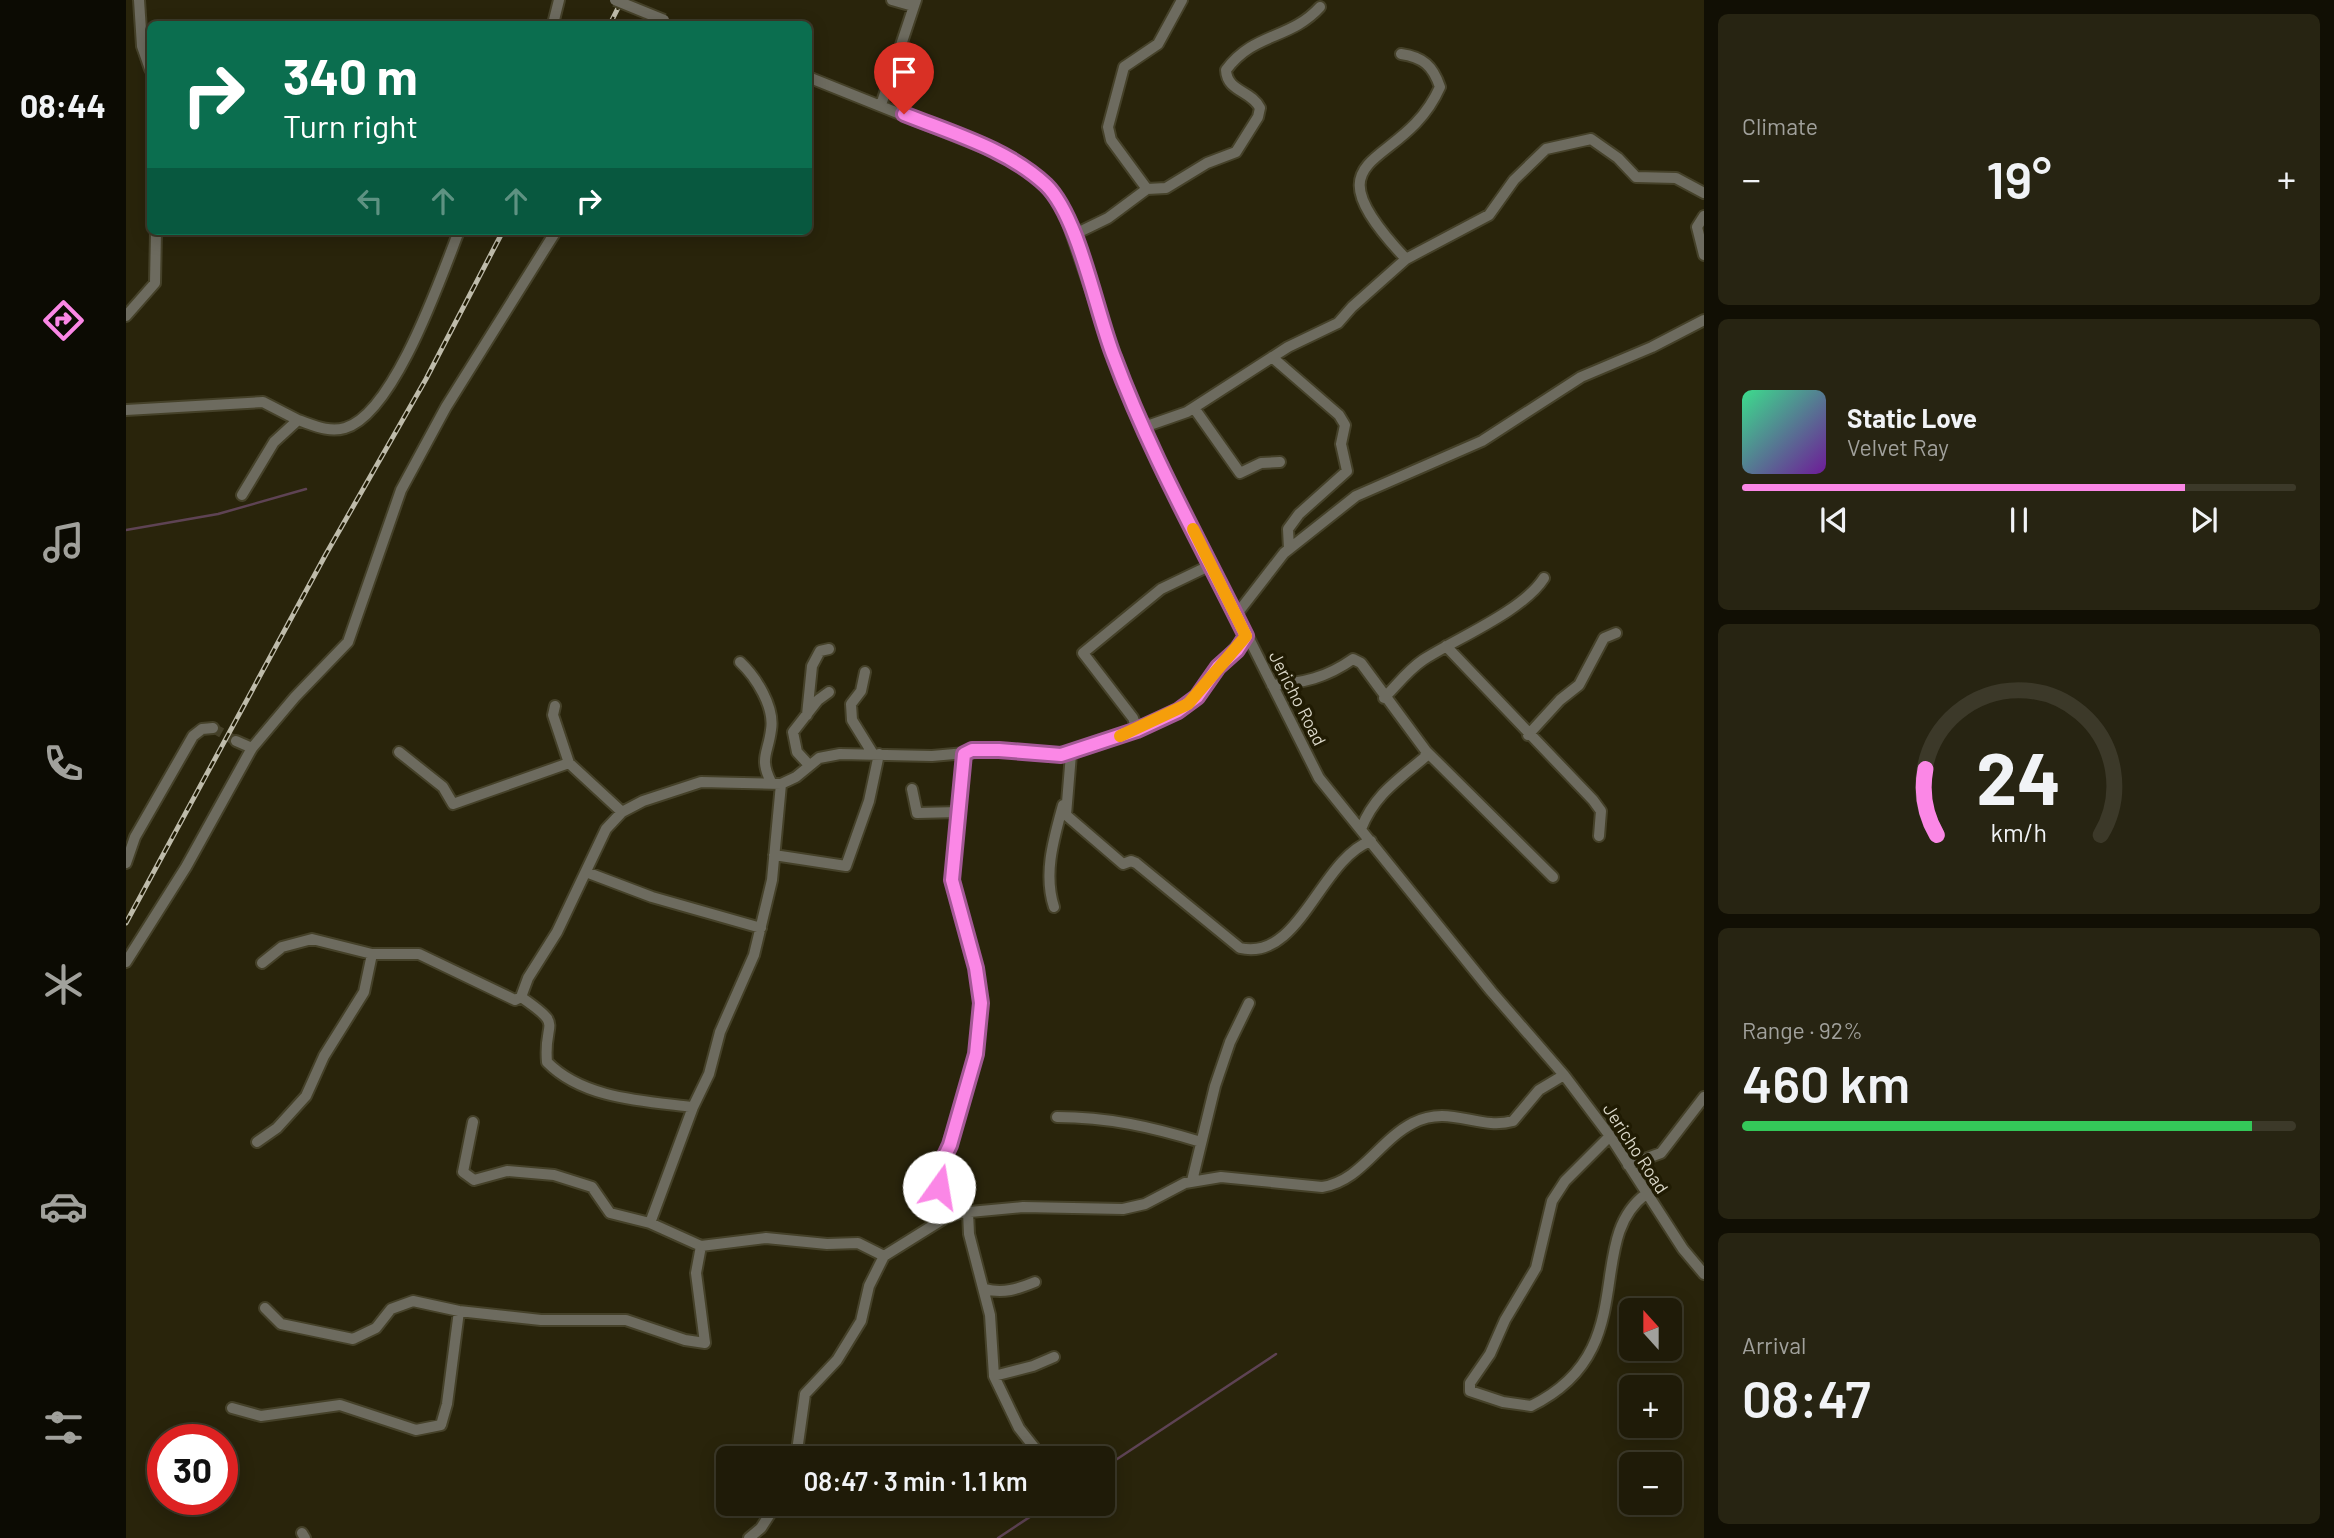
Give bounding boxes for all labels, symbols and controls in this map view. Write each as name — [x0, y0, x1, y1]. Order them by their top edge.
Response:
pin — [874, 42, 934, 114]
text: 340 m — [283, 46, 418, 105]
icon: right — [168, 49, 259, 140]
icon: arrive — [885, 53, 923, 91]
text: 08:44 — [20, 86, 106, 124]
text: Turn right — [283, 106, 418, 144]
text: Climate — [1742, 112, 1818, 140]
text: 19° — [1986, 147, 2052, 209]
text: − — [1742, 155, 1761, 201]
text: + — [2277, 155, 2296, 201]
icon: left — [351, 182, 389, 220]
icon: ahead — [424, 182, 462, 220]
icon: ahead — [497, 182, 535, 220]
icon: right — [570, 182, 608, 220]
icon: directions — [39, 296, 88, 345]
text: Static Love — [1847, 402, 1977, 433]
text: Velvet Ray — [1847, 433, 1949, 461]
icon: previous — [1815, 501, 1853, 539]
icon: pause — [2000, 501, 2038, 539]
icon: next — [2185, 501, 2223, 539]
icon: music — [39, 518, 88, 567]
street label: Jericho Road — [1265, 647, 1331, 749]
text: 24 — [1977, 732, 2061, 820]
icon: phone — [39, 739, 88, 788]
text: km/h — [1991, 817, 2047, 847]
icon: climate — [39, 960, 88, 1009]
text: Range · 92% — [1742, 1016, 1863, 1044]
text: 460 km — [1742, 1051, 1910, 1113]
street label: Jericho Road — [1599, 1099, 1673, 1197]
position arrow — [902, 1150, 976, 1224]
icon: car — [39, 1182, 88, 1231]
north arrow — [1619, 1298, 1682, 1362]
map controls — [1619, 1298, 1682, 1515]
text: Arrival — [1742, 1331, 1806, 1359]
text: 08:47 — [1742, 1366, 1871, 1428]
button: + — [1619, 1375, 1682, 1438]
icon: filters — [39, 1403, 88, 1452]
speed limit sign: 30 — [147, 1424, 238, 1515]
button: − — [1619, 1452, 1682, 1515]
text: 08:47 · 3 min · 1.1 km — [804, 1465, 1027, 1496]

